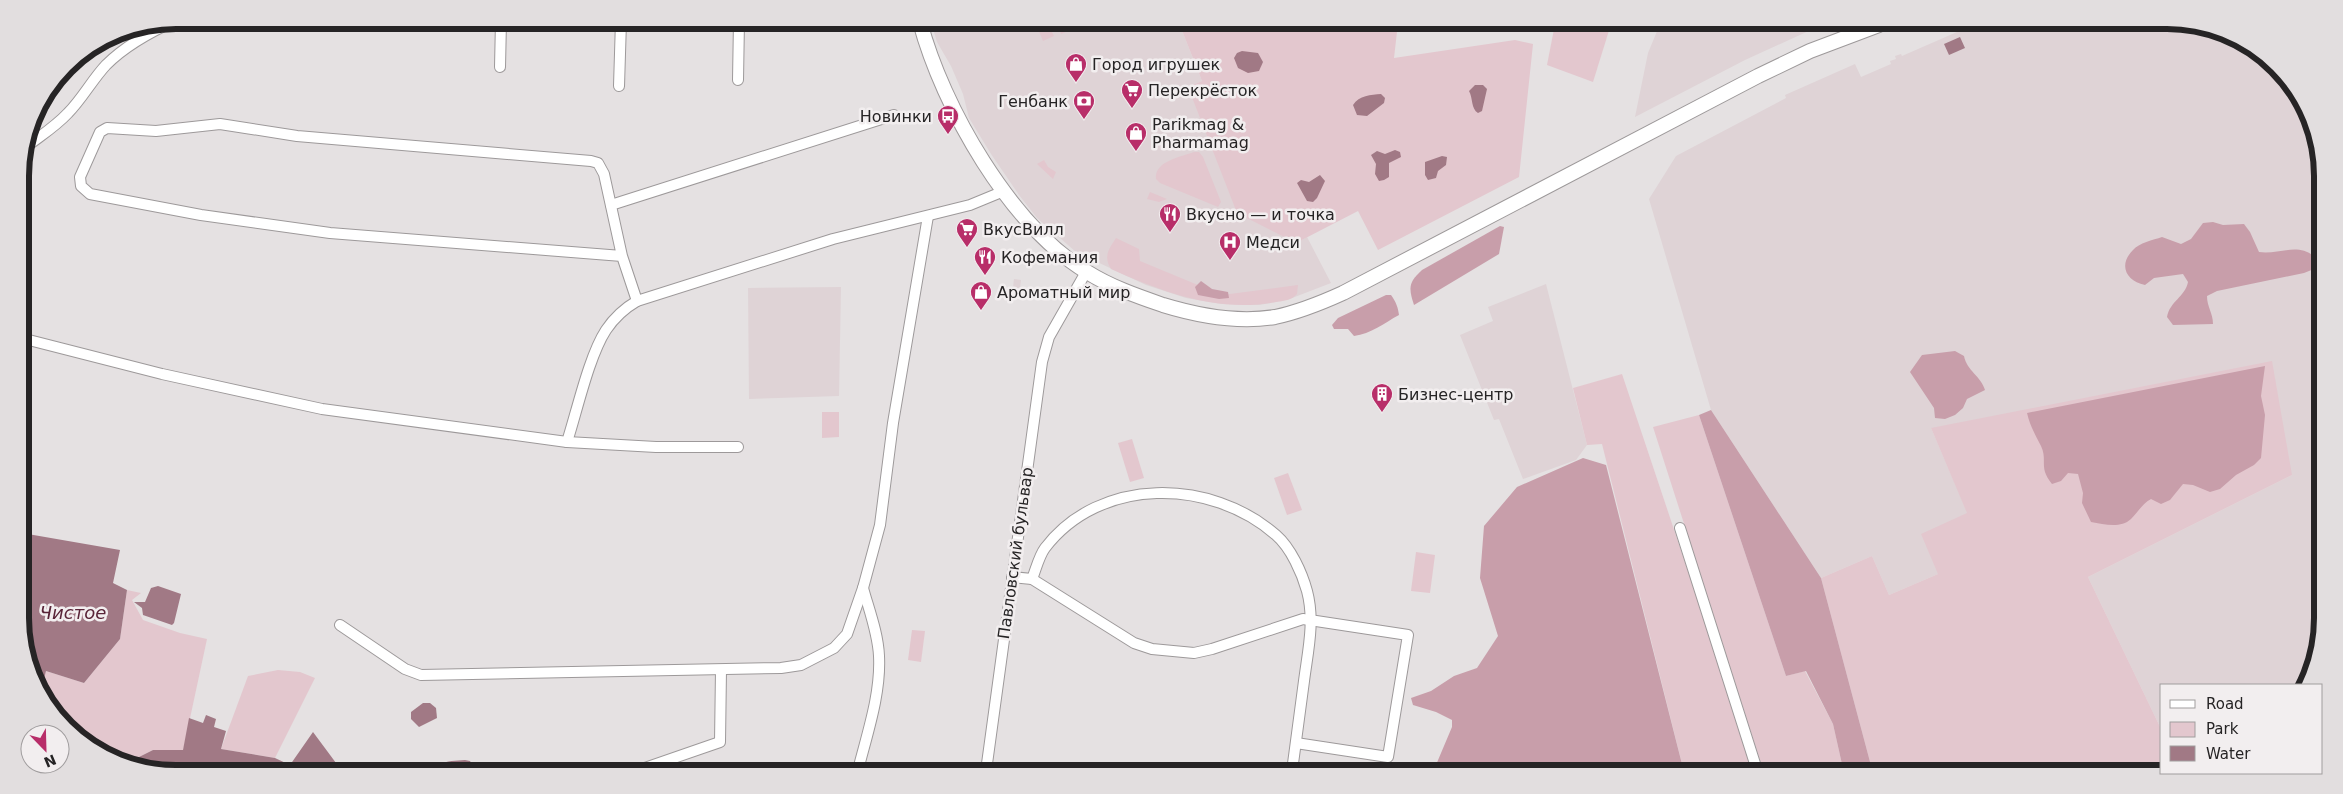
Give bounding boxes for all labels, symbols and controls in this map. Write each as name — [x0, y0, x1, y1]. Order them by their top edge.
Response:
shop icon: Город игрушек — [1064, 52, 1088, 83]
place label: Город игрушек — [1092, 55, 1221, 74]
supermarket icon: Перекрёсток — [1120, 78, 1144, 109]
place label: Перекрёсток — [1148, 81, 1257, 100]
bank icon: Генбанк — [1072, 89, 1096, 120]
place label: Генбанк — [998, 92, 1068, 111]
bus stop icon: Новинки — [936, 104, 960, 135]
place label: Новинки — [860, 107, 932, 126]
place label: Parikmag & Pharmamag — [1152, 115, 1249, 152]
shop icon: Parikmag & Pharmamag — [1124, 121, 1148, 152]
restaurant icon: Вкусно — и точка — [1158, 202, 1182, 233]
place label: Вкусно — и точка — [1186, 205, 1335, 224]
supermarket icon: ВкусВилл — [955, 217, 979, 248]
place label: ВкусВилл — [983, 220, 1064, 239]
hospital icon: Медси — [1218, 230, 1242, 261]
place label: Медси — [1246, 233, 1300, 252]
restaurant icon: Кофемания — [973, 245, 997, 276]
place label: Кофемания — [1001, 248, 1098, 267]
shop icon: Ароматный мир — [969, 280, 993, 311]
place label: Ароматный мир — [997, 283, 1130, 302]
building icon: Бизнес-центр — [1370, 382, 1394, 413]
place label: Бизнес-центр — [1398, 385, 1513, 404]
street label: Павловский бульвар — [994, 466, 1037, 640]
water label: Чистое — [40, 602, 106, 623]
legend — [2160, 684, 2323, 774]
text: Road — [2206, 695, 2244, 713]
text: Park — [2206, 720, 2239, 738]
north arrow — [20, 724, 70, 774]
text: Water — [2206, 745, 2251, 763]
text: N — [42, 751, 59, 771]

